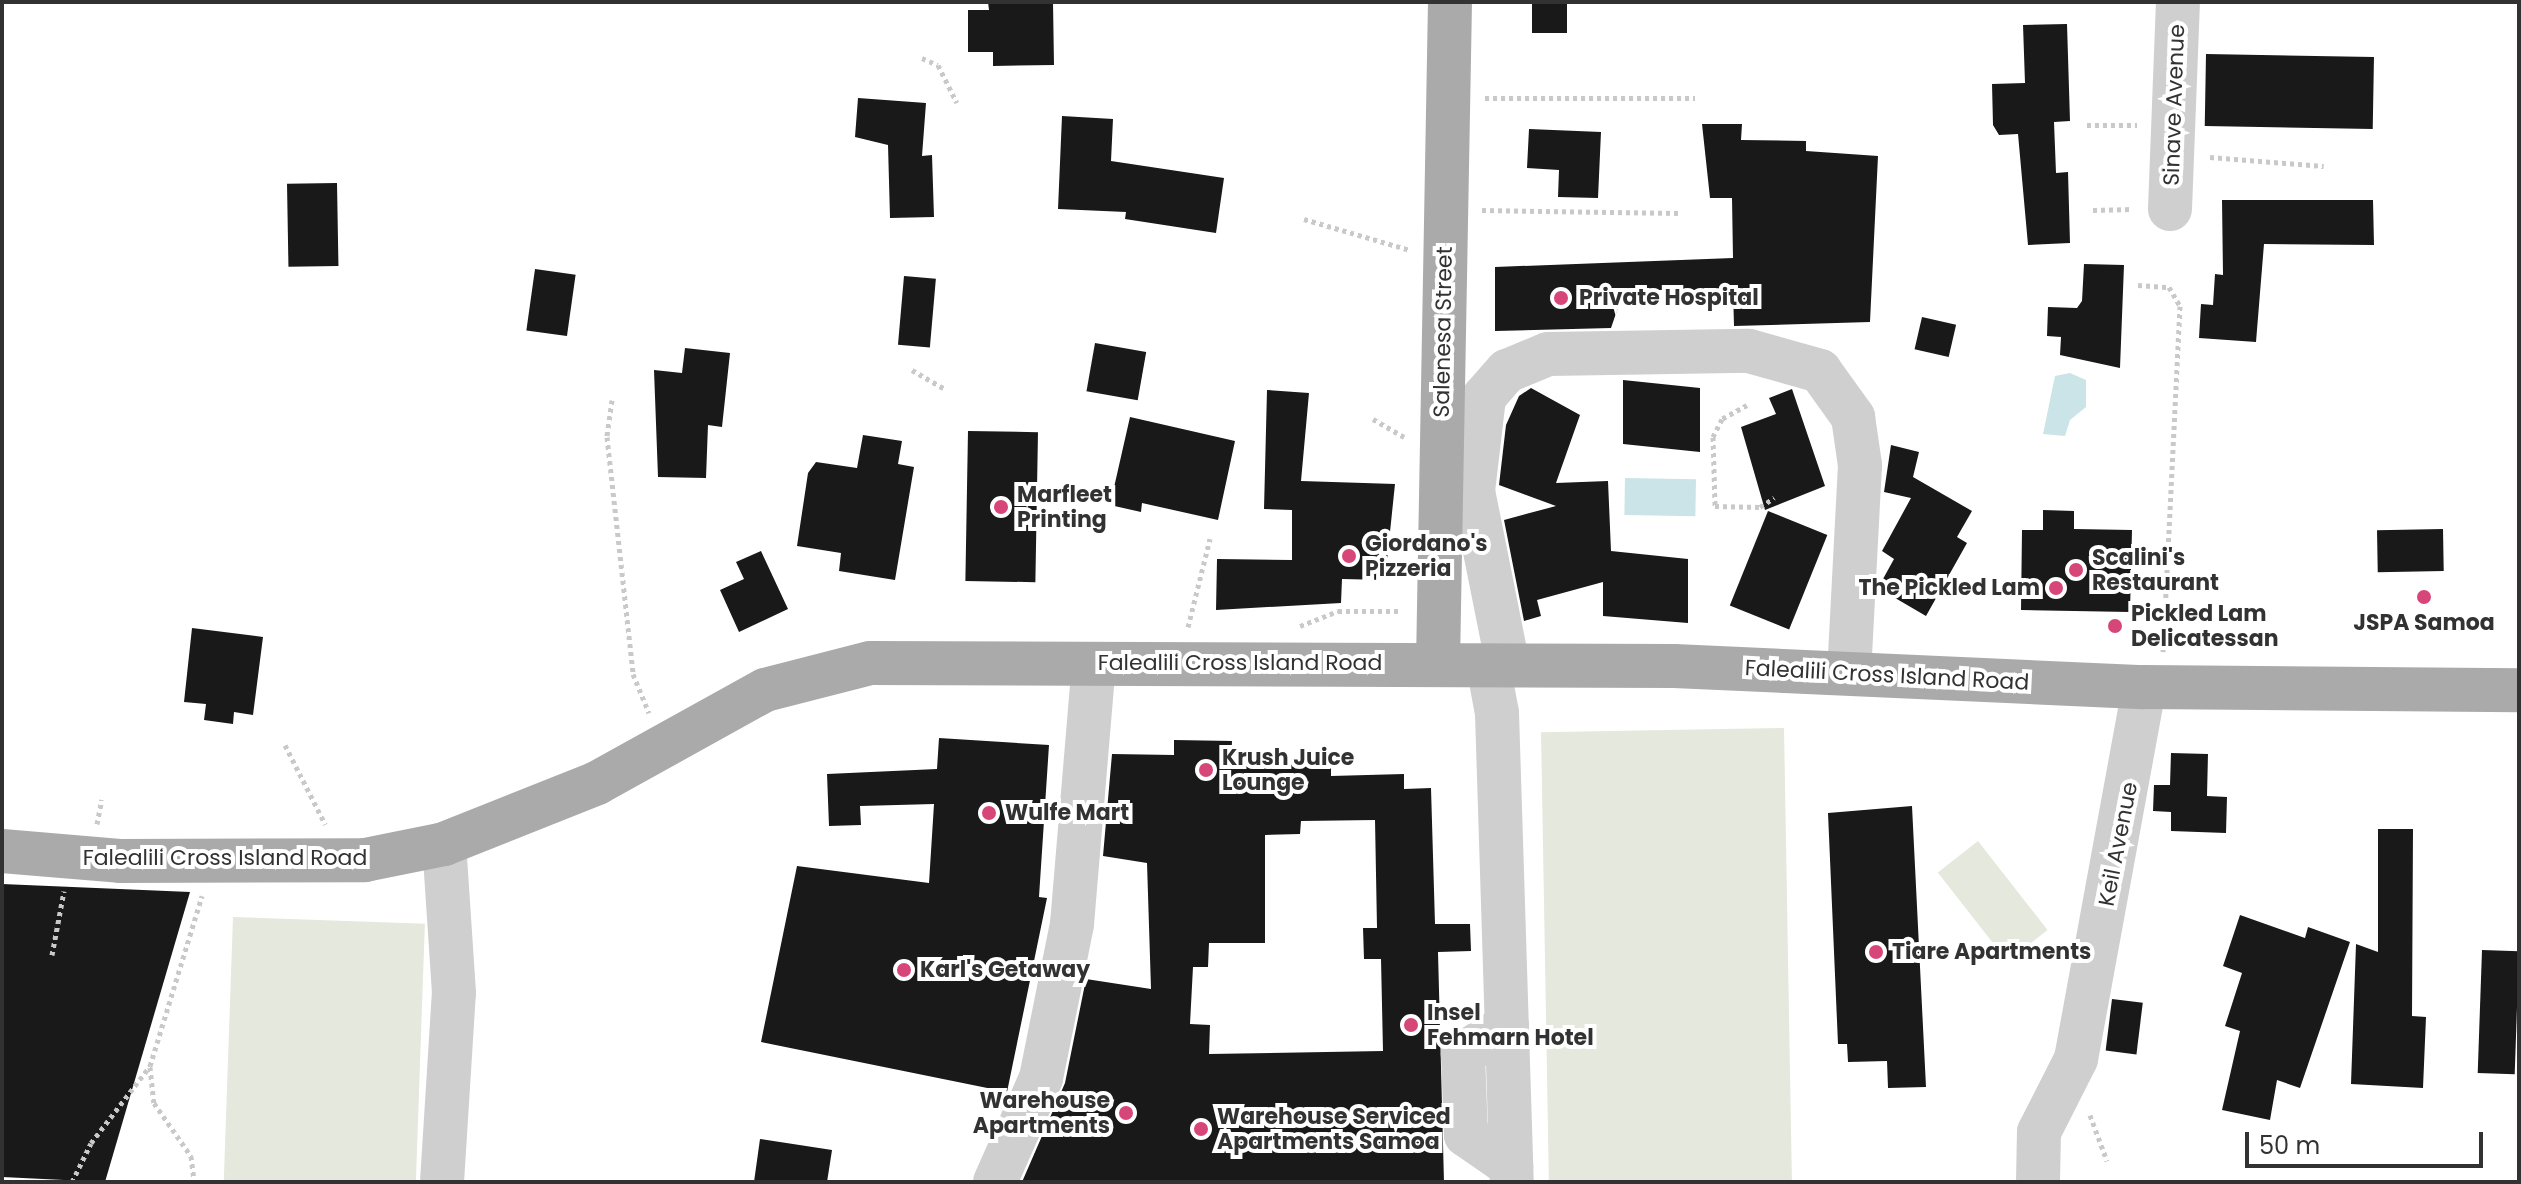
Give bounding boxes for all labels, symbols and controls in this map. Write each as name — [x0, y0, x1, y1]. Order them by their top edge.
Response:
street label: Sinave Avenue — [2158, 24, 2190, 186]
street label: Salenesa Street — [1428, 246, 1458, 418]
place label: Private Hospital — [1579, 285, 1759, 311]
marker: Private Hospital — [1550, 287, 1572, 309]
place label: Marfleet Printing — [1017, 481, 1112, 532]
marker: Marfleet Printing — [992, 498, 1010, 516]
place label: Giordano's Pizzeria — [1365, 530, 1488, 582]
place label: Scalini's Restaurant — [2092, 544, 2219, 596]
marker: Giordano's Pizzeria — [1340, 547, 1358, 565]
marker: Scalini's Restaurant — [2067, 561, 2085, 579]
place label: The Pickled Lam — [1858, 575, 2040, 601]
marker: The Pickled Lam — [2047, 579, 2065, 597]
marker: JSPA Samoa — [2415, 588, 2433, 606]
place label: Pickled Lam Delicatessan — [2131, 600, 2279, 652]
place label: JSPA Samoa — [2353, 610, 2495, 636]
marker: Pickled Lam Delicatessan — [2106, 617, 2124, 635]
street label: Falealili Cross Island Road — [1098, 650, 1382, 676]
street label: Falealili Cross Island Road — [1744, 654, 2030, 696]
place label: Krush Juice Lounge — [1222, 744, 1354, 796]
marker: Krush Juice Lounge — [1197, 761, 1215, 779]
street label: Keil Avenue — [2093, 780, 2143, 908]
place label: Wulfe Mart — [1005, 800, 1129, 826]
marker: Wulfe Mart — [980, 804, 998, 822]
street label: Falealili Cross Island Road — [83, 845, 367, 871]
place label: Tiare Apartments — [1892, 939, 2091, 965]
marker: Tiare Apartments — [1867, 943, 1885, 961]
place label: Karl's Getaway — [920, 957, 1090, 983]
marker: Karl's Getaway — [895, 961, 913, 979]
place label: Insel Fehmarn Hotel — [1427, 999, 1594, 1050]
marker: Insel Fehmarn Hotel — [1402, 1016, 1420, 1034]
place label: Warehouse Apartments — [973, 1087, 1110, 1138]
place label: Warehouse Serviced Apartments Samoa — [1217, 1103, 1451, 1154]
marker: Warehouse Apartments — [1117, 1104, 1135, 1122]
scale bar — [2249, 1116, 2487, 1166]
marker: Warehouse Serviced Apartments Samoa — [1192, 1120, 1210, 1138]
text: 50 m — [2259, 1129, 2320, 1162]

